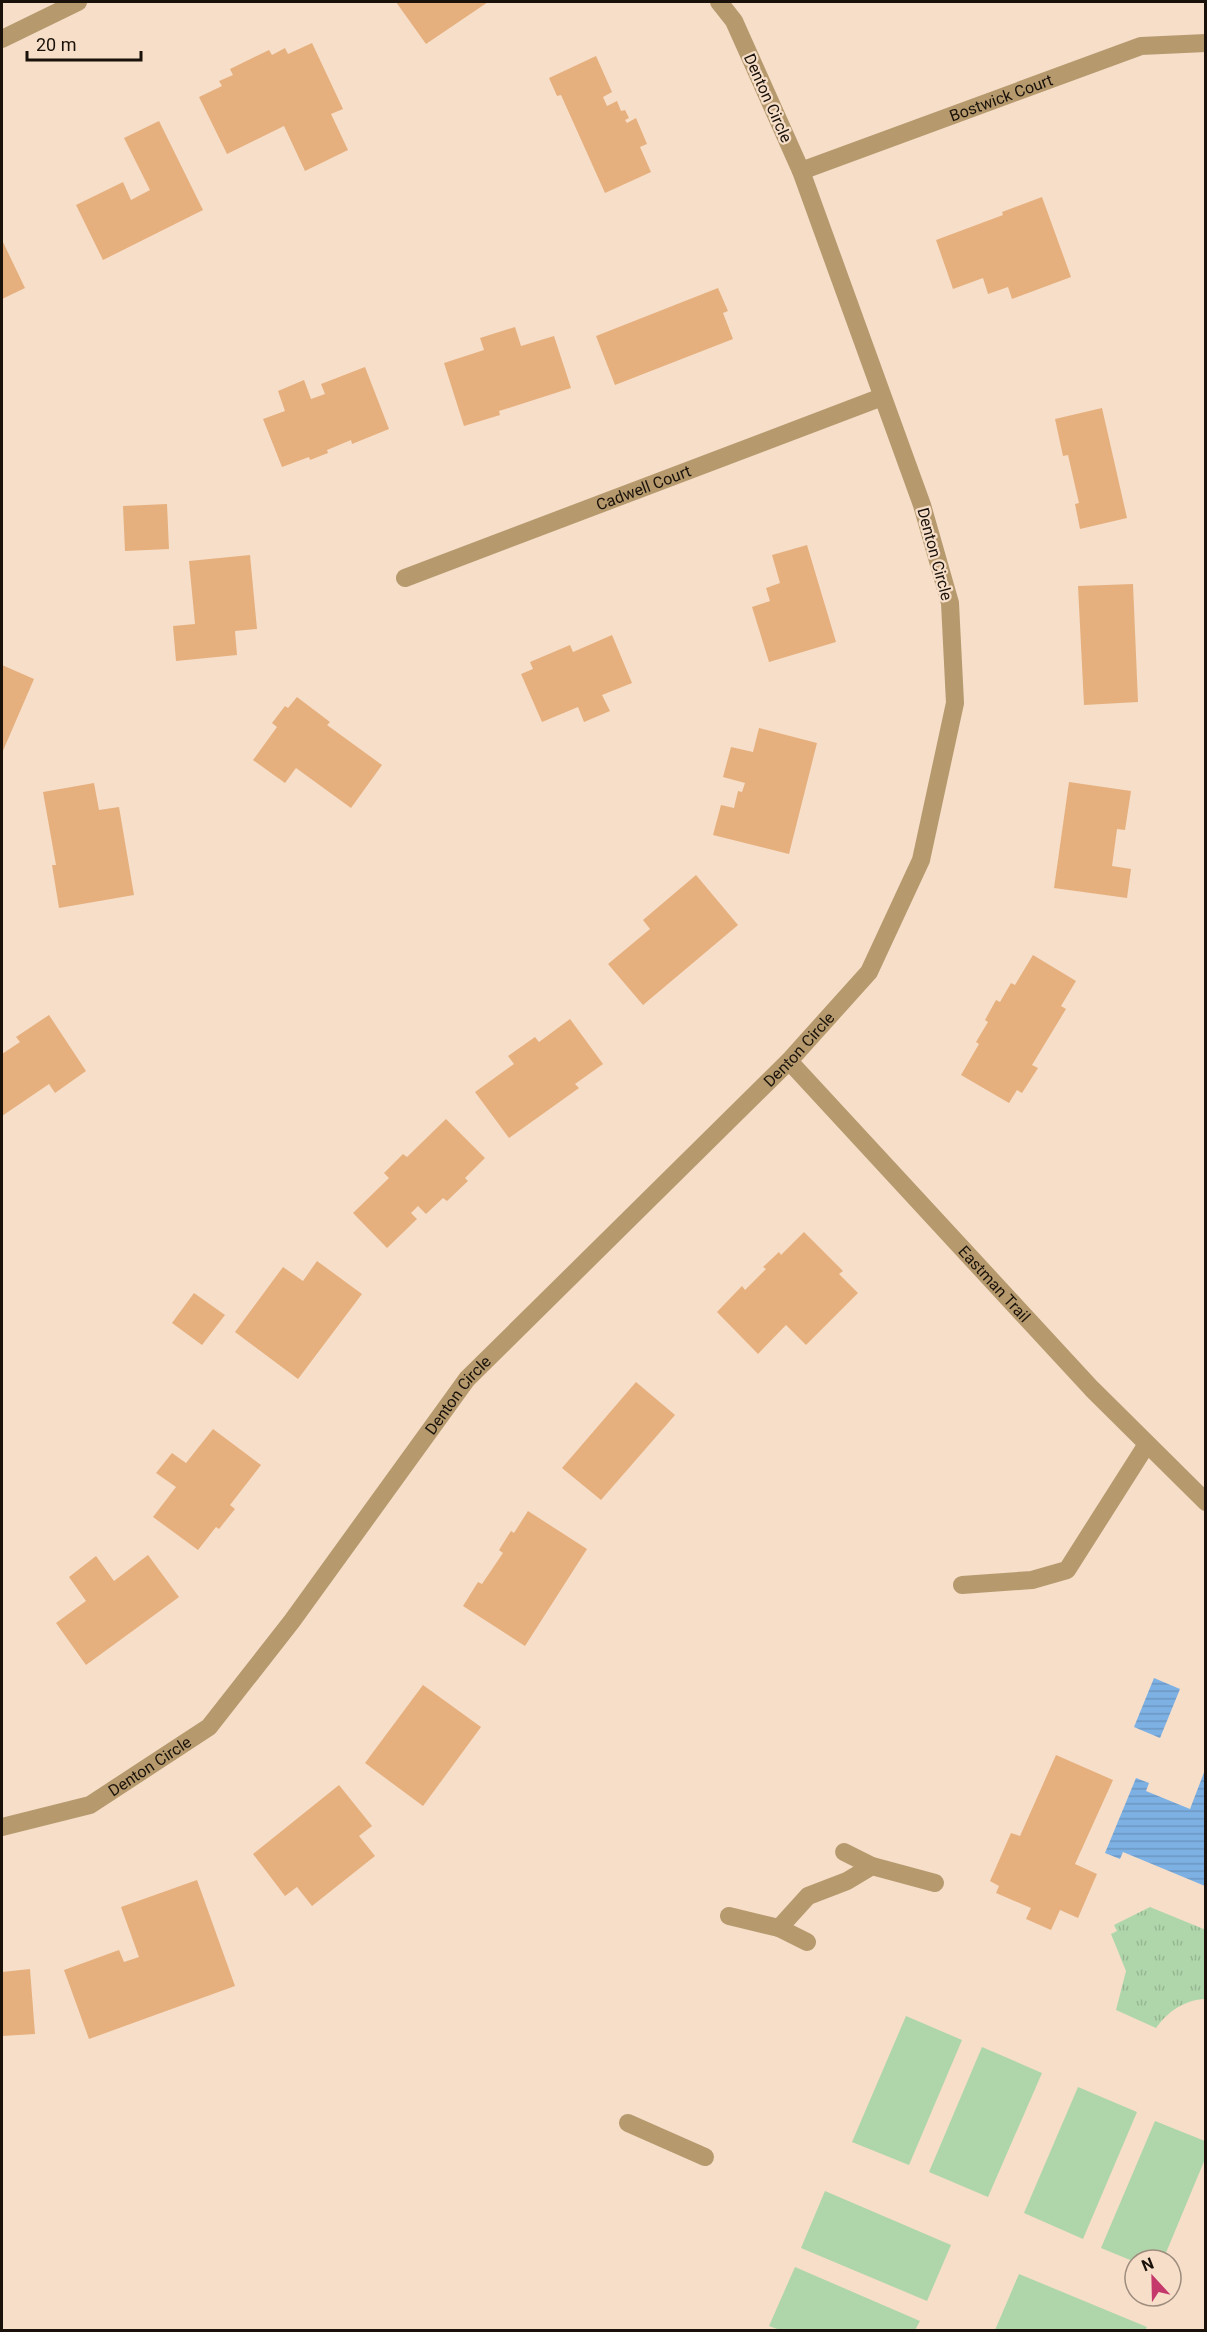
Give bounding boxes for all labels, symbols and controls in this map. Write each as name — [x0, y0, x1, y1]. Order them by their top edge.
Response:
scale bar — [27, 24, 141, 62]
text: 20 m — [36, 34, 76, 55]
street label: Denton Circle — [740, 51, 796, 145]
street label: Bostwick Court — [947, 70, 1055, 125]
street label: Cadwell Court — [593, 461, 693, 514]
street label: Denton Circle — [914, 506, 956, 602]
street label: Denton Circle — [759, 1008, 838, 1091]
street label: Eastman Trail — [955, 1241, 1035, 1326]
street label: Denton Circle — [421, 1352, 495, 1438]
street label: Denton Circle — [105, 1732, 195, 1800]
north arrow — [1123, 2248, 1183, 2308]
text: N — [1139, 2254, 1156, 2275]

